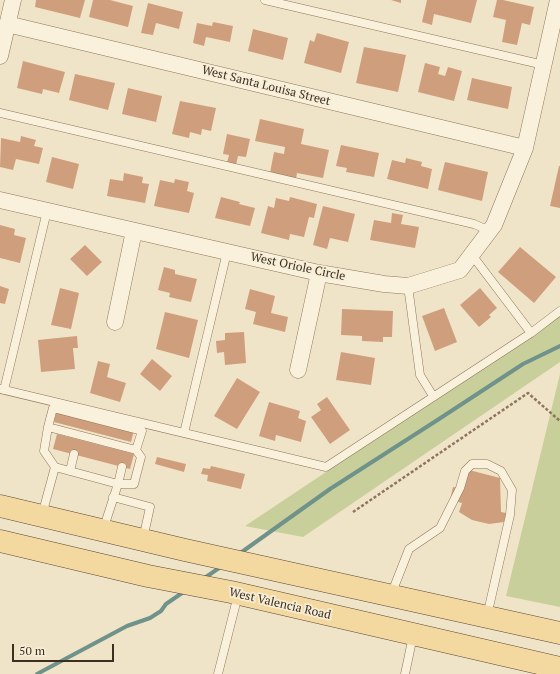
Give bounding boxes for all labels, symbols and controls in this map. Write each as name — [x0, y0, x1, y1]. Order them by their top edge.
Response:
street label: West Santa Louisa Street — [200, 63, 332, 109]
street label: West Oriole Circle — [249, 250, 347, 284]
street label: West Valencia Road — [228, 585, 332, 623]
scale bar — [14, 636, 116, 662]
text: 50 m — [19, 643, 45, 658]

